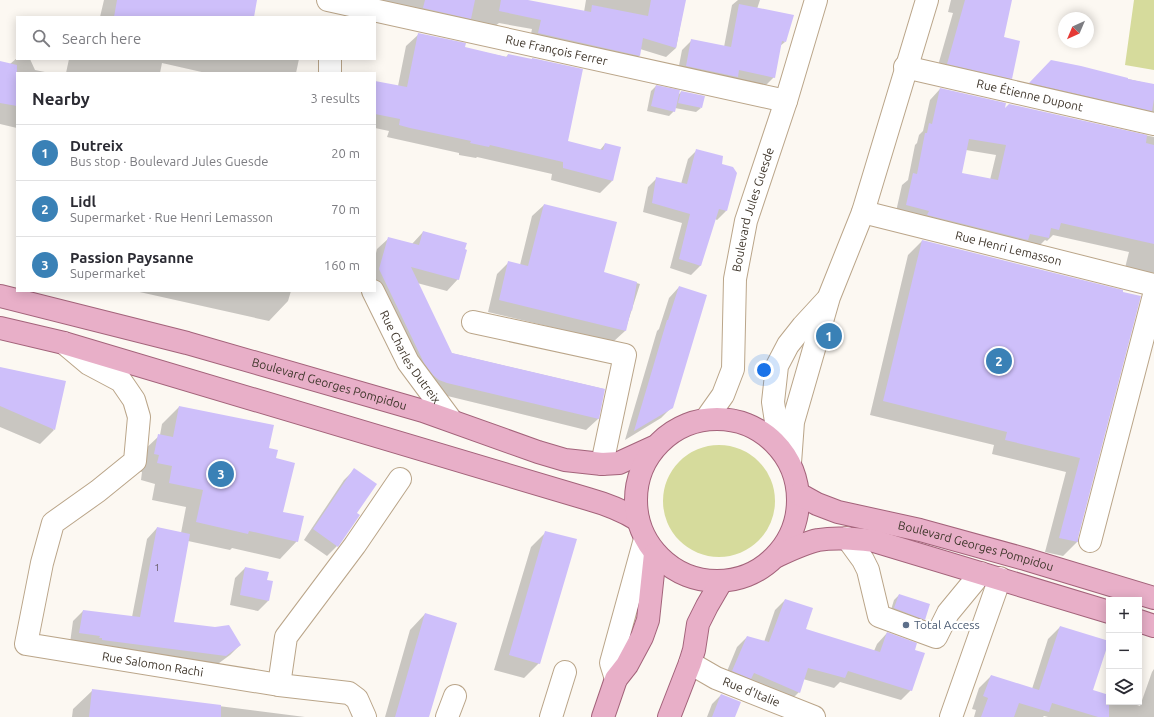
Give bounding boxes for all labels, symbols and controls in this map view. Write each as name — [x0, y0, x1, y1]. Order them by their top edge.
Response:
north arrow — [1058, 12, 1094, 48]
search box — [16, 16, 376, 60]
icon: search — [30, 27, 52, 49]
text: Search here — [62, 30, 141, 47]
street label: Rue François Ferrer — [504, 32, 609, 68]
street label: Rue Étienne Dupont — [975, 77, 1085, 114]
text: Nearby — [32, 89, 90, 108]
text: 3 results — [310, 91, 360, 105]
text: Dutreix — [70, 137, 123, 154]
text: 1 — [41, 146, 49, 160]
text: 20 m — [331, 146, 360, 160]
street label: Boulevard Jules Guesde — [730, 146, 776, 273]
text: Bus stop · Boulevard Jules Guesde — [70, 154, 268, 168]
text: Lidl — [70, 193, 96, 210]
text: 2 — [41, 202, 49, 216]
text: 70 m — [331, 202, 360, 216]
text: Supermarket · Rue Henri Lemasson — [70, 210, 273, 224]
street label: Rue Henri Lemasson — [954, 228, 1063, 268]
text: Passion Paysanne — [70, 249, 194, 266]
text: 3 — [41, 258, 49, 272]
text: 160 m — [324, 258, 360, 272]
text: Supermarket — [70, 266, 145, 280]
street label: Rue Charles Dutreix — [378, 308, 443, 406]
pin: 1 — [816, 321, 842, 351]
pin: 2 — [986, 346, 1012, 376]
street label: Boulevard Georges Pompidou — [251, 355, 409, 412]
your location — [754, 360, 774, 380]
pin: 3 — [208, 459, 234, 489]
street label: Boulevard Georges Pompidou — [897, 518, 1055, 573]
house number: 1 — [154, 562, 160, 573]
map controls — [1106, 597, 1142, 705]
button: + — [1106, 597, 1142, 633]
place label: Total Access — [914, 618, 980, 631]
marker: Total Access — [901, 620, 911, 630]
button: − — [1106, 633, 1142, 669]
street label: Rue Salomon Rachi — [101, 649, 204, 679]
button: layers — [1106, 669, 1142, 705]
street label: Rue d'Italie — [721, 674, 782, 709]

